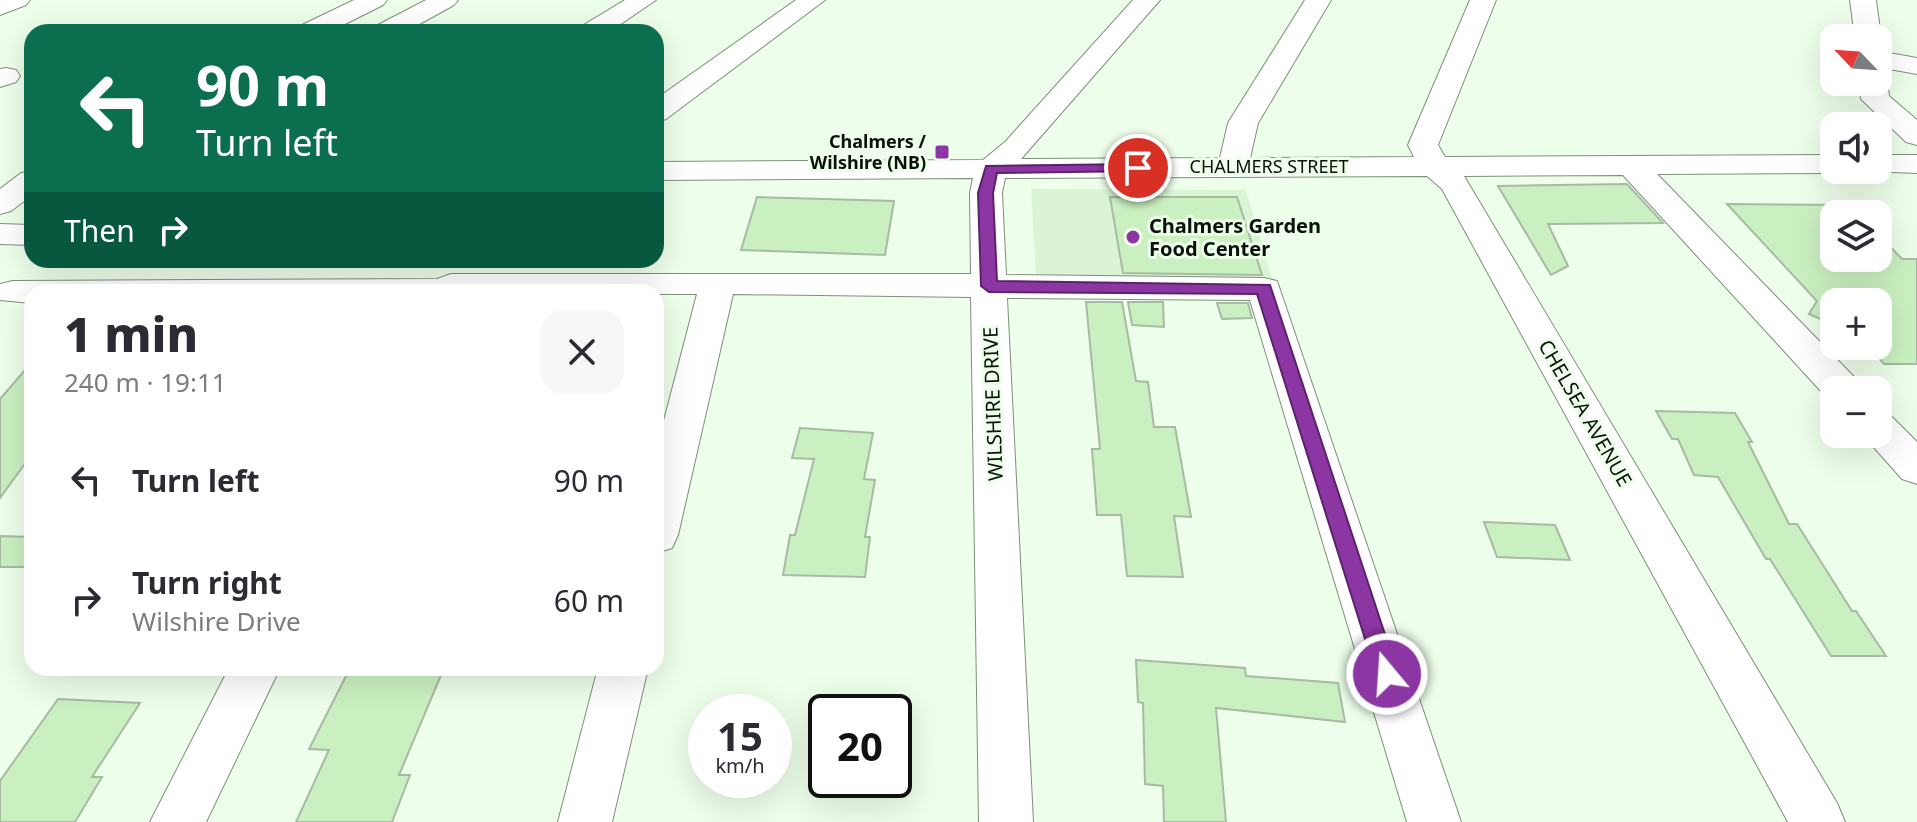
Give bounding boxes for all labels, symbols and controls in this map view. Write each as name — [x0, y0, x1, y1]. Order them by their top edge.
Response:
north arrow — [1820, 24, 1892, 96]
map controls — [1820, 24, 1892, 448]
text: 90 m — [196, 46, 329, 122]
icon: left — [64, 56, 168, 160]
button: sound — [1820, 112, 1892, 184]
text: Turn left — [196, 118, 338, 167]
place label: Chalmers / Wilshire (NB) — [810, 129, 927, 174]
pin — [1104, 134, 1172, 202]
marker: Chalmers / Wilshire (NB) — [933, 143, 951, 161]
icon: arrive — [1116, 146, 1160, 190]
street label: CHALMERS STREET — [1190, 154, 1348, 178]
button: layers — [1820, 200, 1892, 272]
icon: right — [151, 208, 195, 252]
text: Then — [64, 210, 135, 251]
place label: Chalmers Garden Food Center — [1149, 212, 1321, 262]
marker: Chalmers Garden Food Center — [1124, 228, 1142, 246]
button: + — [1820, 288, 1892, 360]
text: 1 min — [64, 301, 198, 366]
button: close — [540, 310, 624, 394]
street label: WILSHIRE DRIVE — [976, 327, 1009, 482]
street label: CHELSEA AVENUE — [1532, 334, 1638, 491]
text: 240 m · 19:11 — [64, 364, 227, 400]
button: − — [1820, 376, 1892, 448]
icon: left — [64, 458, 108, 502]
text: Turn left — [132, 460, 260, 501]
text: 90 m — [554, 460, 624, 501]
text: Turn right — [132, 562, 282, 603]
icon: right — [64, 578, 108, 622]
text: 60 m — [554, 580, 624, 621]
text: Wilshire Drive — [132, 603, 301, 639]
position arrow — [1345, 632, 1429, 716]
speed limit sign: 20 — [808, 694, 912, 798]
text: 15 — [717, 708, 763, 763]
text: km/h — [715, 752, 765, 779]

